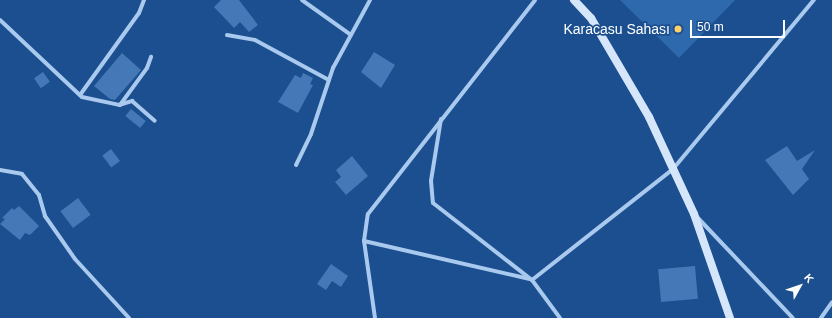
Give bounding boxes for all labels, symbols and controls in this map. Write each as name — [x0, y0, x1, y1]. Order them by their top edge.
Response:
scale bar — [692, 12, 787, 38]
text: 50 m — [697, 20, 724, 34]
place label: Karacasu Sahası — [563, 21, 670, 37]
marker: Karacasu Sahası — [673, 24, 683, 34]
north arrow — [780, 266, 820, 306]
text: K — [802, 271, 816, 285]

